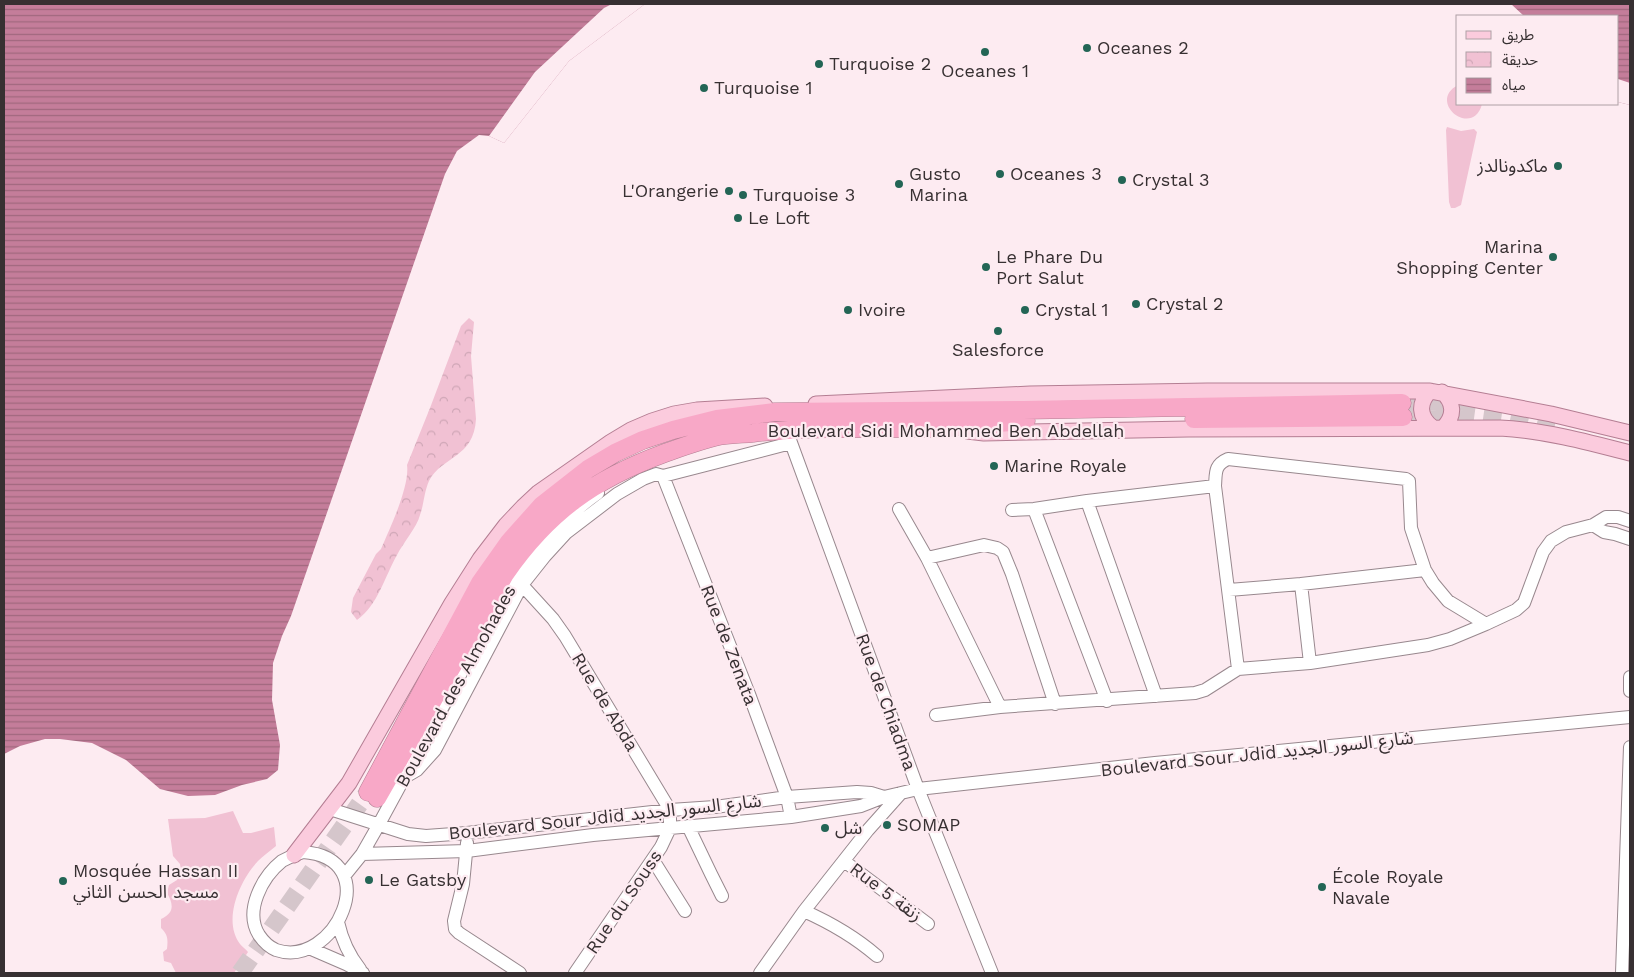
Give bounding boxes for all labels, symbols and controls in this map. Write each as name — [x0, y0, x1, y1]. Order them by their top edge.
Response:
legend — [1456, 15, 1619, 105]
text: طريق — [1502, 26, 1534, 45]
place label: Oceanes 2 — [1097, 37, 1189, 58]
marker: Oceanes 2 — [1081, 42, 1093, 54]
marker: Oceanes 1 — [979, 46, 991, 58]
text: حديقة — [1502, 51, 1538, 69]
place label: Turquoise 2 — [829, 53, 931, 74]
marker: Turquoise 2 — [813, 58, 825, 70]
place label: Oceanes 1 — [941, 60, 1029, 81]
text: مياه — [1502, 76, 1526, 94]
place label: Turquoise 1 — [714, 77, 813, 98]
marker: Turquoise 1 — [698, 82, 710, 94]
place label: ماكدونالدز — [1476, 155, 1548, 177]
marker: ماكدونالدز — [1552, 160, 1564, 172]
place label: Gusto Marina — [909, 163, 968, 205]
place label: Oceanes 3 — [1010, 163, 1102, 184]
marker: Oceanes 3 — [994, 168, 1006, 180]
place label: Crystal 3 — [1132, 169, 1209, 190]
marker: Crystal 3 — [1116, 174, 1128, 186]
marker: Gusto Marina — [893, 178, 905, 190]
place label: L'Orangerie — [622, 180, 719, 201]
place label: Turquoise 3 — [753, 184, 855, 205]
marker: L'Orangerie — [723, 185, 735, 197]
marker: Turquoise 3 — [737, 189, 749, 201]
place label: Le Loft — [748, 207, 810, 228]
marker: Le Loft — [732, 212, 744, 224]
place label: Marina Shopping Center — [1396, 236, 1543, 278]
place label: Le Phare Du Port Salut — [996, 246, 1103, 288]
marker: Marina Shopping Center — [1547, 251, 1559, 263]
marker: Le Phare Du Port Salut — [980, 261, 992, 273]
place label: Crystal 2 — [1146, 293, 1223, 314]
marker: Crystal 2 — [1130, 298, 1142, 310]
place label: Ivoire — [858, 299, 906, 320]
place label: Crystal 1 — [1035, 299, 1109, 320]
marker: Ivoire — [842, 304, 854, 316]
marker: Crystal 1 — [1019, 304, 1031, 316]
marker: Salesforce — [992, 325, 1004, 337]
place label: Salesforce — [952, 339, 1044, 360]
street label: Boulevard Sidi Mohammed Ben Abdellah — [768, 420, 1124, 441]
place label: Marine Royale — [1004, 455, 1127, 476]
marker: Marine Royale — [988, 460, 1000, 472]
street label: Boulevard des Almohades — [391, 581, 520, 790]
street label: Rue de Zenata — [697, 582, 762, 708]
street label: Rue de Chiadma — [852, 630, 921, 773]
street label: Rue de Abda — [568, 649, 643, 755]
street label: Boulevard Sour Jdid شارع السور الجديد — [1100, 727, 1415, 784]
street label: Boulevard Sour Jdid شارع السور الجديد — [448, 790, 763, 847]
place label: SOMAP — [897, 814, 960, 835]
place label: شل — [835, 817, 862, 839]
marker: SOMAP — [881, 819, 893, 831]
marker: شل — [819, 822, 831, 834]
street label: Rue du Souss — [581, 846, 666, 957]
street label: Rue 5 زنقة — [846, 858, 926, 926]
place label: Mosquée Hassan II مسجد الحسن الثاني — [73, 860, 238, 905]
place label: École Royale Navale — [1332, 866, 1443, 908]
place label: Le Gatsby — [379, 869, 467, 890]
marker: Le Gatsby — [363, 874, 375, 886]
marker: Mosquée Hassan II مسجد الحسن الثاني — [57, 875, 69, 887]
marker: École Royale Navale — [1316, 881, 1328, 893]

